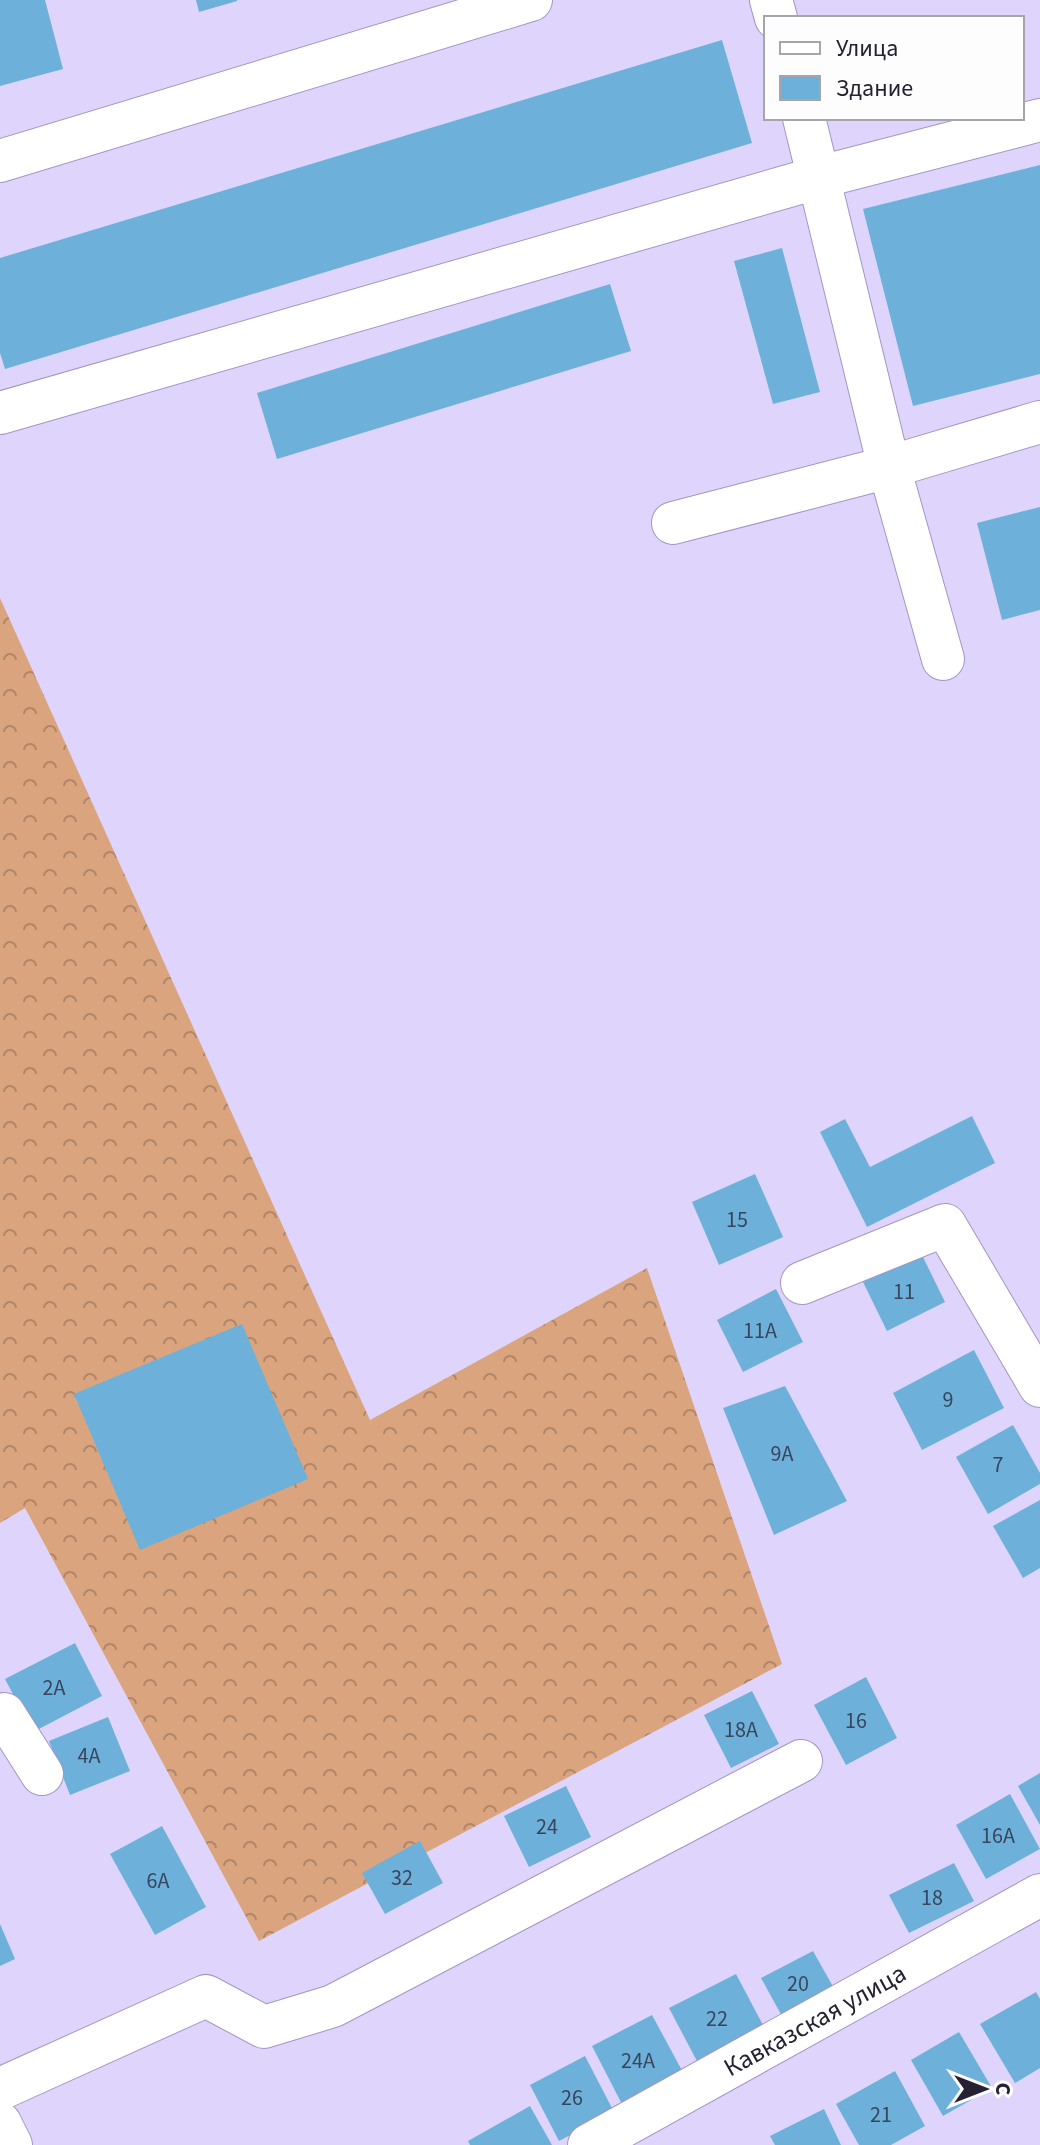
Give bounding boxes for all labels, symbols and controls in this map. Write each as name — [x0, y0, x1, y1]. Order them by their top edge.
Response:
legend — [764, 16, 1024, 120]
text: Улица — [836, 31, 898, 66]
text: Здание — [836, 71, 913, 106]
house number: 15 — [726, 1204, 748, 1236]
house number: 11 — [893, 1276, 915, 1308]
house number: 11А — [743, 1315, 777, 1347]
house number: 9 — [943, 1384, 953, 1416]
house number: 9А — [771, 1438, 793, 1470]
house number: 7 — [993, 1449, 1004, 1481]
house number: 2А — [43, 1672, 65, 1704]
house number: 16 — [845, 1705, 867, 1737]
house number: 18А — [724, 1714, 758, 1746]
house number: 4А — [78, 1740, 100, 1772]
house number: 24 — [536, 1811, 558, 1843]
house number: 16А — [981, 1820, 1015, 1852]
house number: 32 — [391, 1862, 413, 1894]
house number: 6А — [147, 1865, 169, 1897]
house number: 18 — [921, 1882, 943, 1914]
street label: Кавказская улица — [717, 1954, 913, 2085]
house number: 20 — [787, 1968, 809, 2000]
house number: 22 — [706, 2003, 728, 2035]
house number: 24А — [621, 2045, 655, 2077]
north arrow — [944, 2049, 1024, 2129]
house number: 26 — [561, 2082, 583, 2114]
text: С — [987, 2083, 1019, 2096]
house number: 21 — [870, 2099, 892, 2131]

